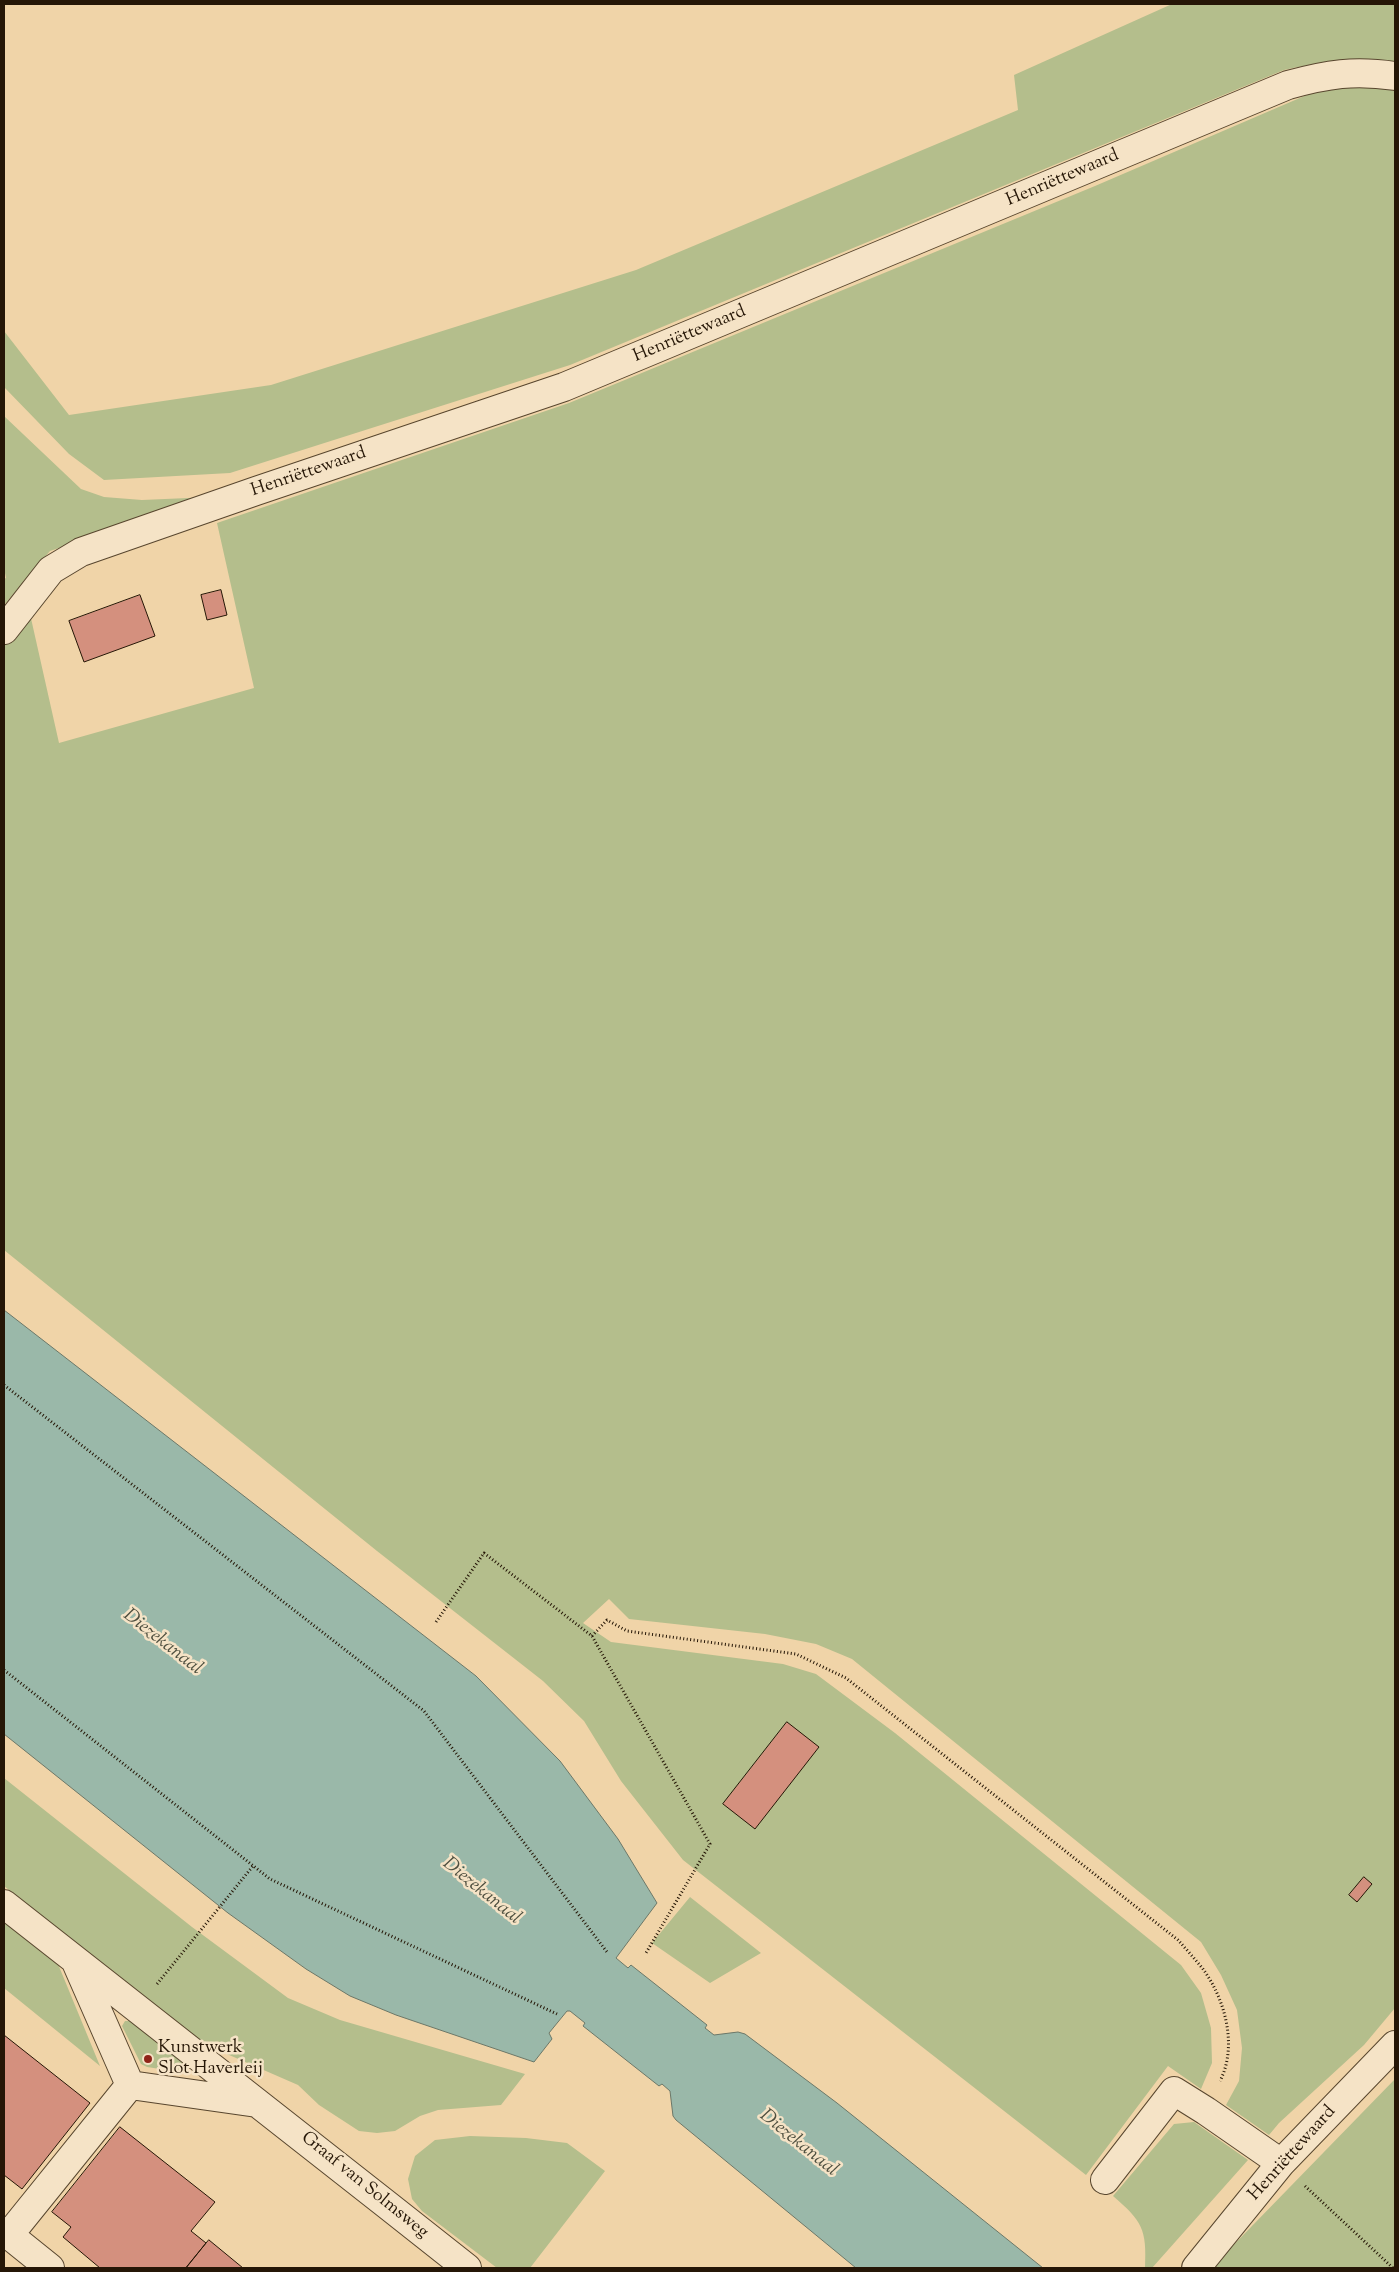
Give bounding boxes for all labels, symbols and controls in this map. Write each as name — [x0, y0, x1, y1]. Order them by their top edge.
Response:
street label: Henriëttewaard — [1003, 146, 1123, 212]
street label: Henriëttewaard — [630, 302, 750, 368]
street label: Henriëttewaard — [249, 443, 369, 503]
water label: Diezekanaal — [118, 1605, 206, 1681]
water label: Diezekanaal — [437, 1853, 525, 1931]
place label: Kunstwerk Slot Haverleij — [158, 2038, 263, 2080]
marker: Kunstwerk Slot Haverleij — [142, 2053, 154, 2065]
street label: Henriëttewaard — [1245, 2102, 1341, 2206]
water label: Diezekanaal — [754, 2105, 842, 2183]
street label: Graaf van Solmsweg — [296, 2128, 432, 2244]

